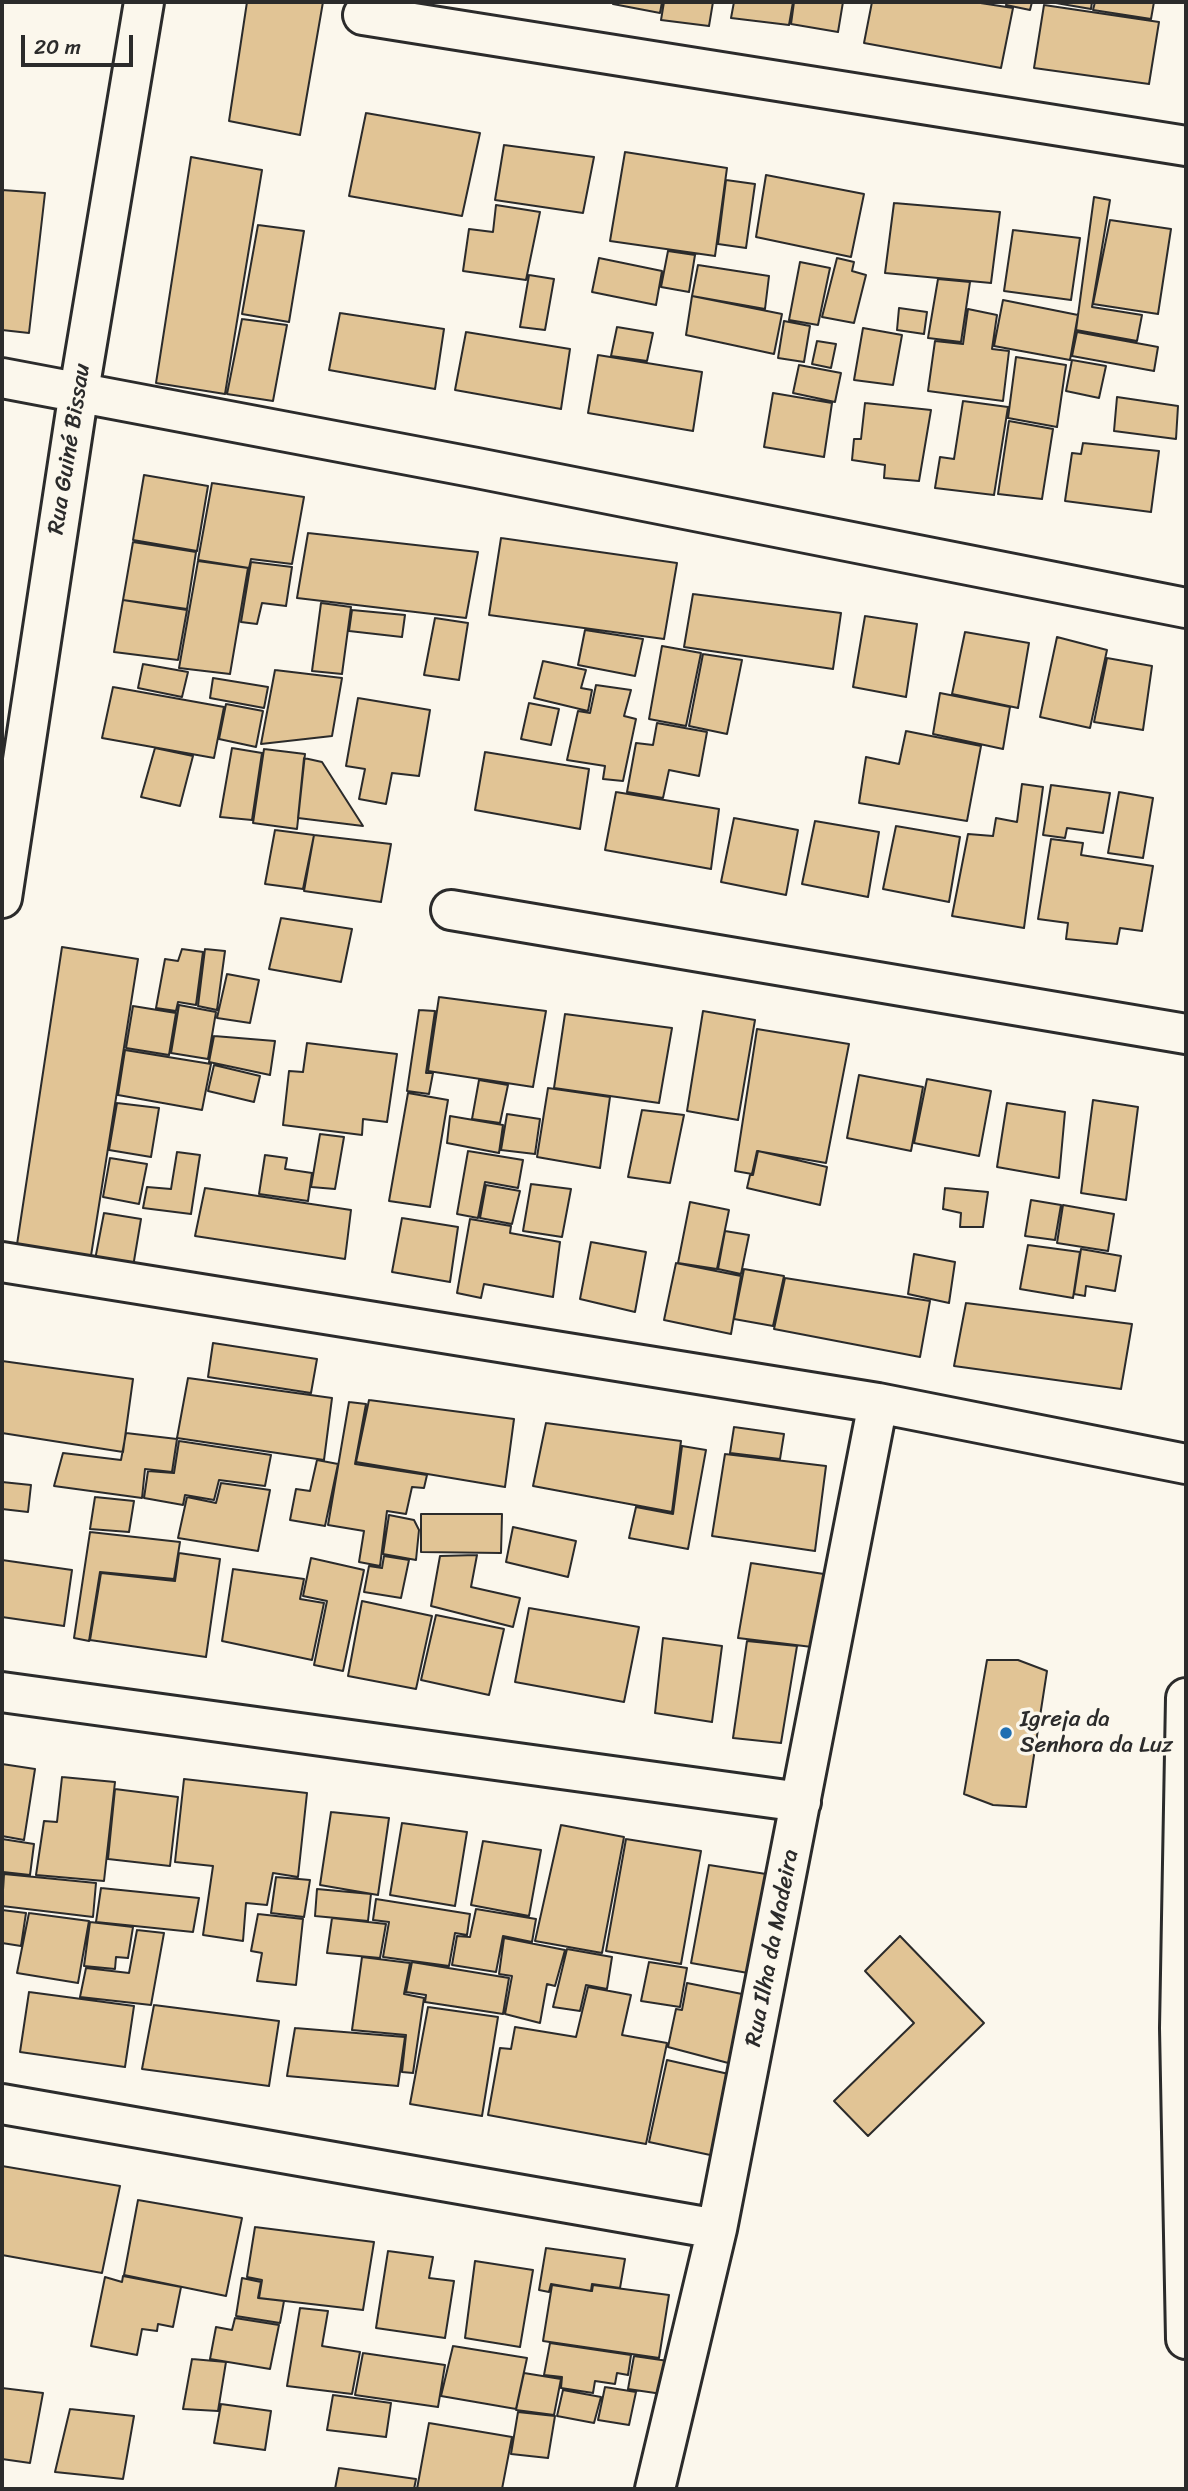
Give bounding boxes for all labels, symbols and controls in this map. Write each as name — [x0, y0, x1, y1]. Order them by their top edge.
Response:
scale bar — [24, 21, 136, 65]
text: 20 m — [34, 28, 81, 66]
street label: Rua Guiné Bissau — [43, 361, 97, 537]
place label: Igreja da Senhora da Luz — [1020, 1706, 1173, 1760]
marker: Igreja da Senhora da Luz — [998, 1725, 1014, 1741]
street label: Rua Ilha da Madeira — [740, 1847, 806, 2049]

